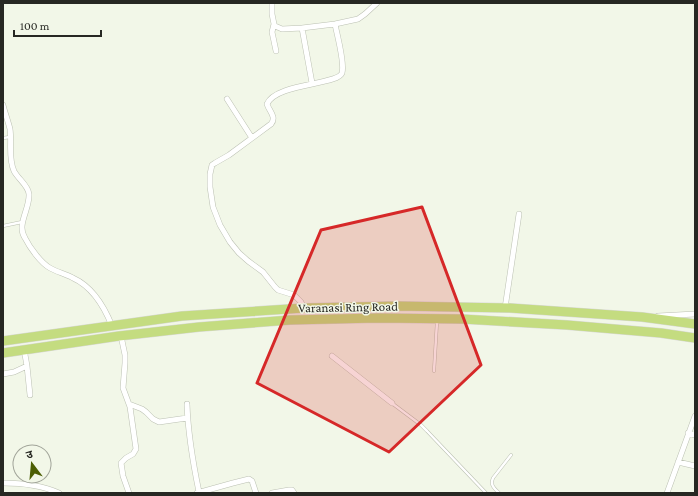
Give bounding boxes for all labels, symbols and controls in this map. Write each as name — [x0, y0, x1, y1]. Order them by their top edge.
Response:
scale bar — [14, 12, 101, 38]
text: 100 m — [20, 19, 50, 33]
street label: Varanasi Ring Road — [298, 299, 398, 315]
north arrow — [12, 444, 52, 484]
text: उ — [24, 448, 35, 461]

